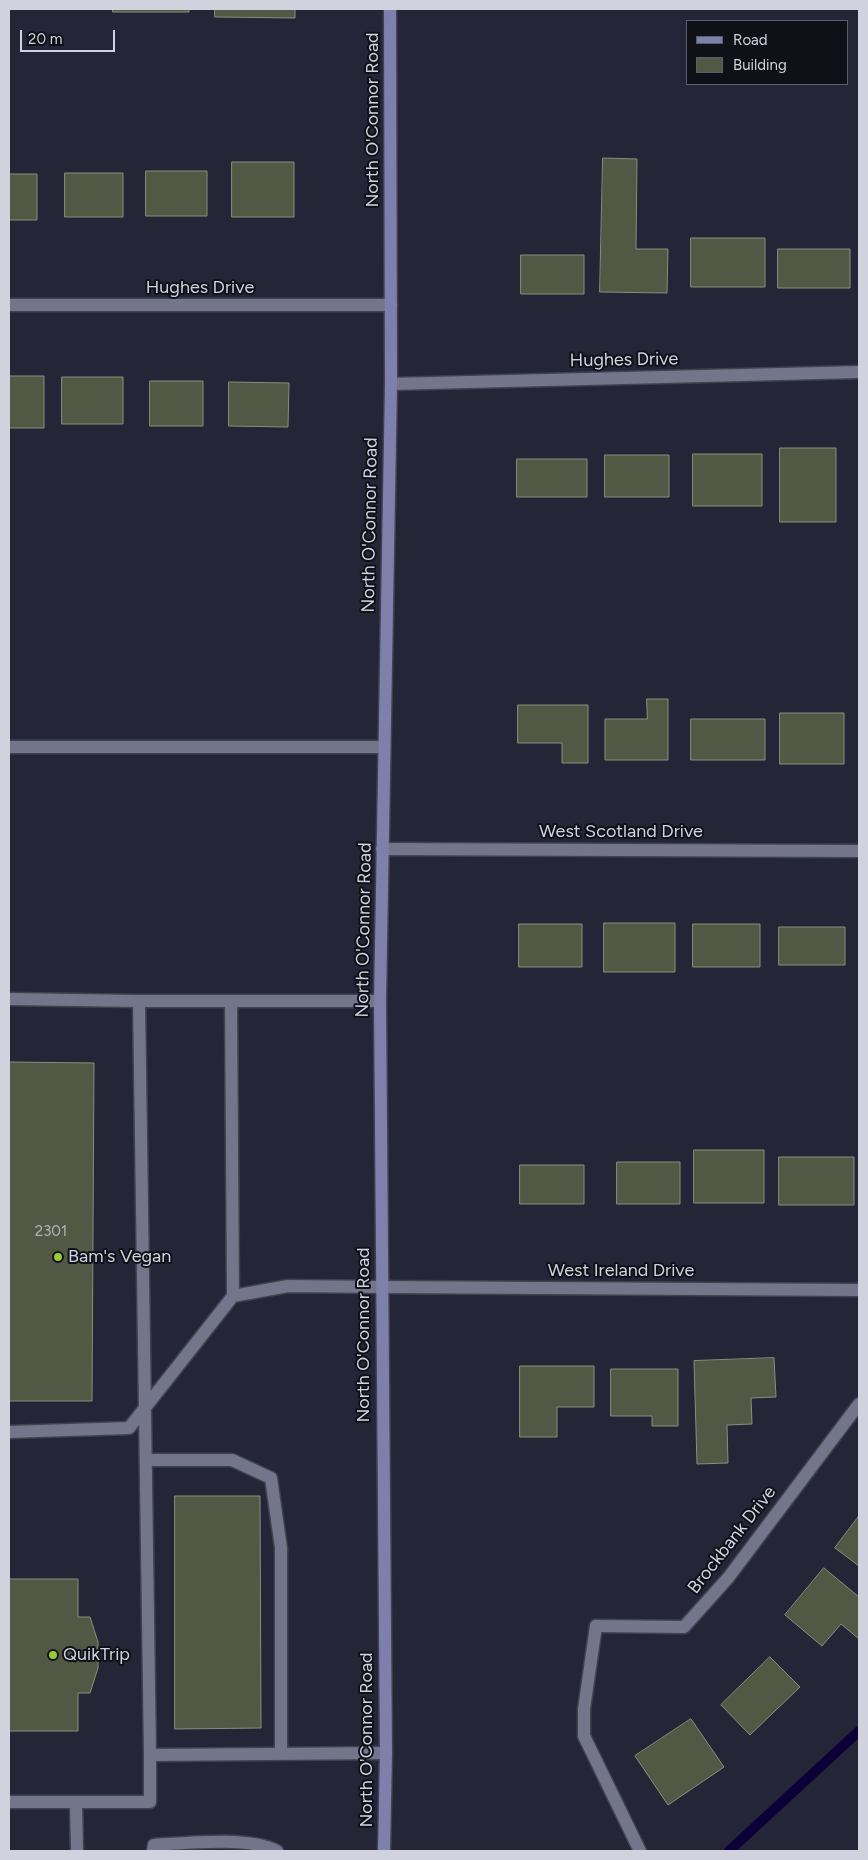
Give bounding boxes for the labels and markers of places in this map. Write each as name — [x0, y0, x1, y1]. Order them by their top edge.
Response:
place label: Bam's Vegan — [68, 1246, 171, 1268]
marker: Bam's Vegan — [52, 1251, 64, 1263]
place label: QuikTrip — [63, 1644, 130, 1666]
marker: QuikTrip — [47, 1649, 59, 1661]

